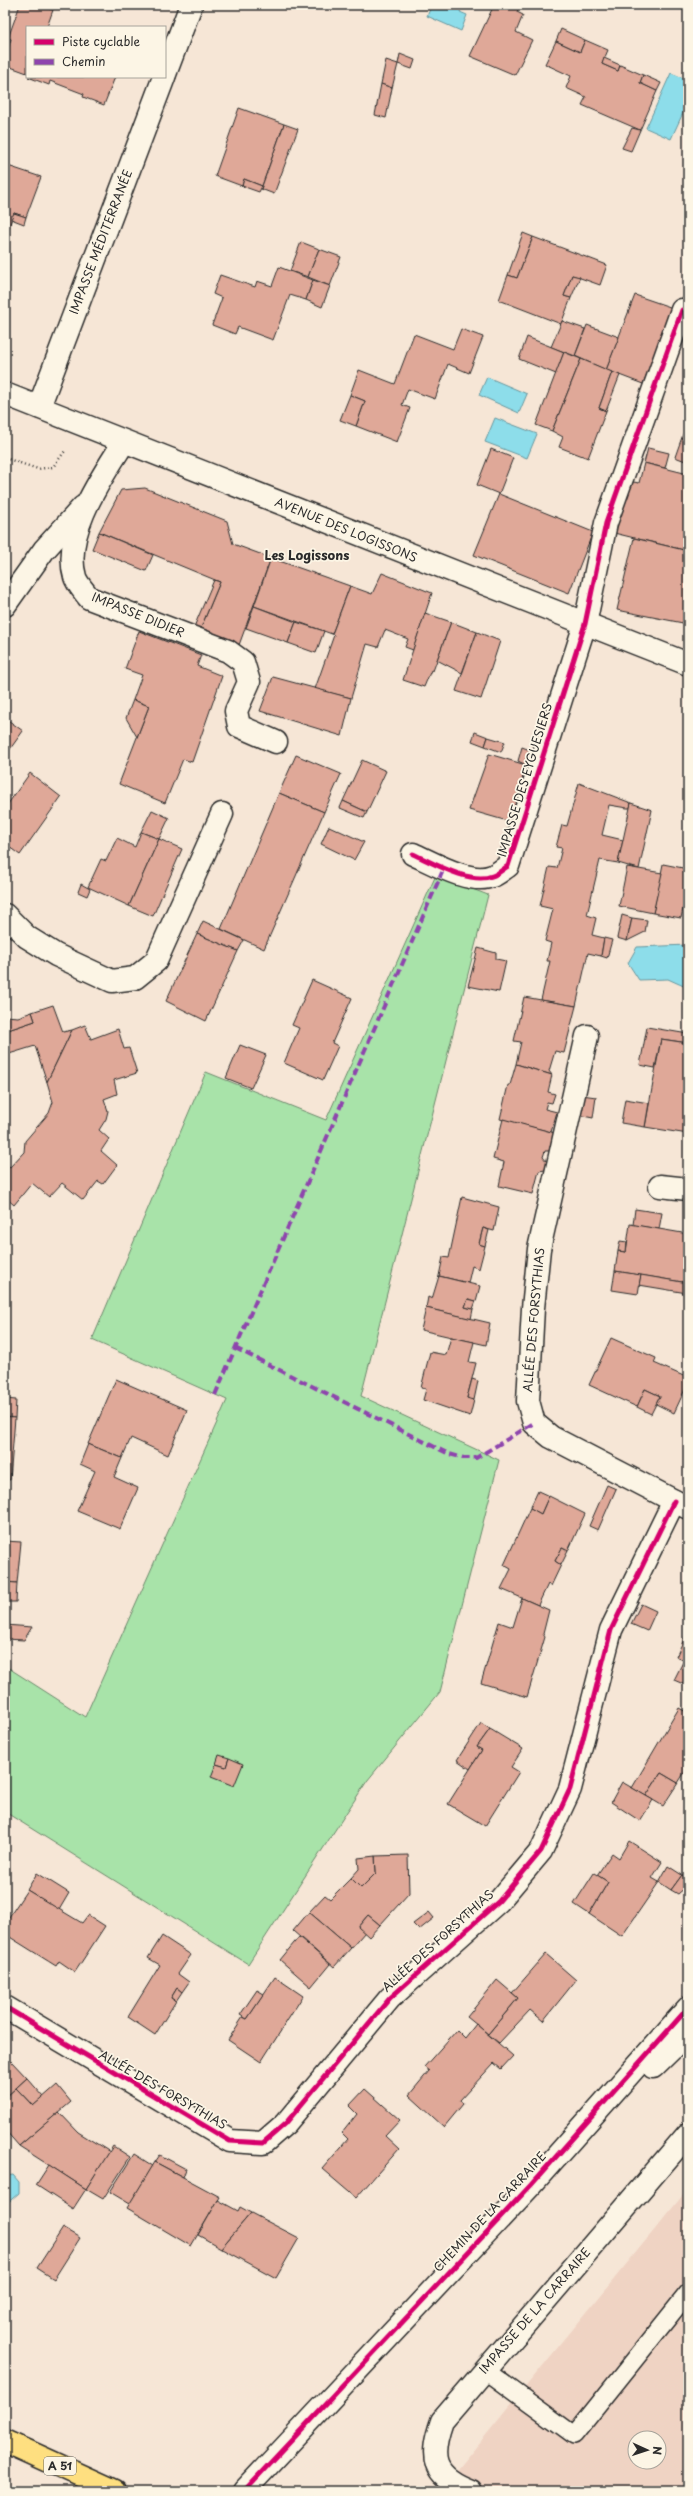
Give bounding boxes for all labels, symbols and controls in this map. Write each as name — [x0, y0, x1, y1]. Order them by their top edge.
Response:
legend — [26, 26, 166, 78]
text: Piste cyclable — [62, 32, 140, 50]
text: Chemin — [62, 52, 106, 70]
street label: IMPASSE MÉDITERRANÉE — [64, 167, 136, 317]
street label: AVENUE DES LOGISSONS — [273, 492, 420, 566]
district label: Les Logissons — [265, 545, 349, 564]
street label: IMPASSE DIDIER — [89, 587, 187, 641]
street label: IMPASSE DES EYGUESIERS — [492, 701, 556, 859]
street label: ALLÉE DES FORSYTHIAS — [518, 1247, 548, 1393]
street label: ALLÉE DES FORSYTHIAS — [377, 1885, 497, 1996]
street label: ALLÉE DES FORSYTHIAS — [96, 2045, 231, 2133]
street label: CHEMIN DE LA CARRAIRE — [429, 2147, 550, 2275]
street label: IMPASSE DE LA CARRAIRE — [474, 2243, 594, 2377]
north arrow — [627, 2430, 667, 2470]
text: N — [649, 2446, 666, 2456]
road number: A 51 — [44, 2457, 76, 2475]

